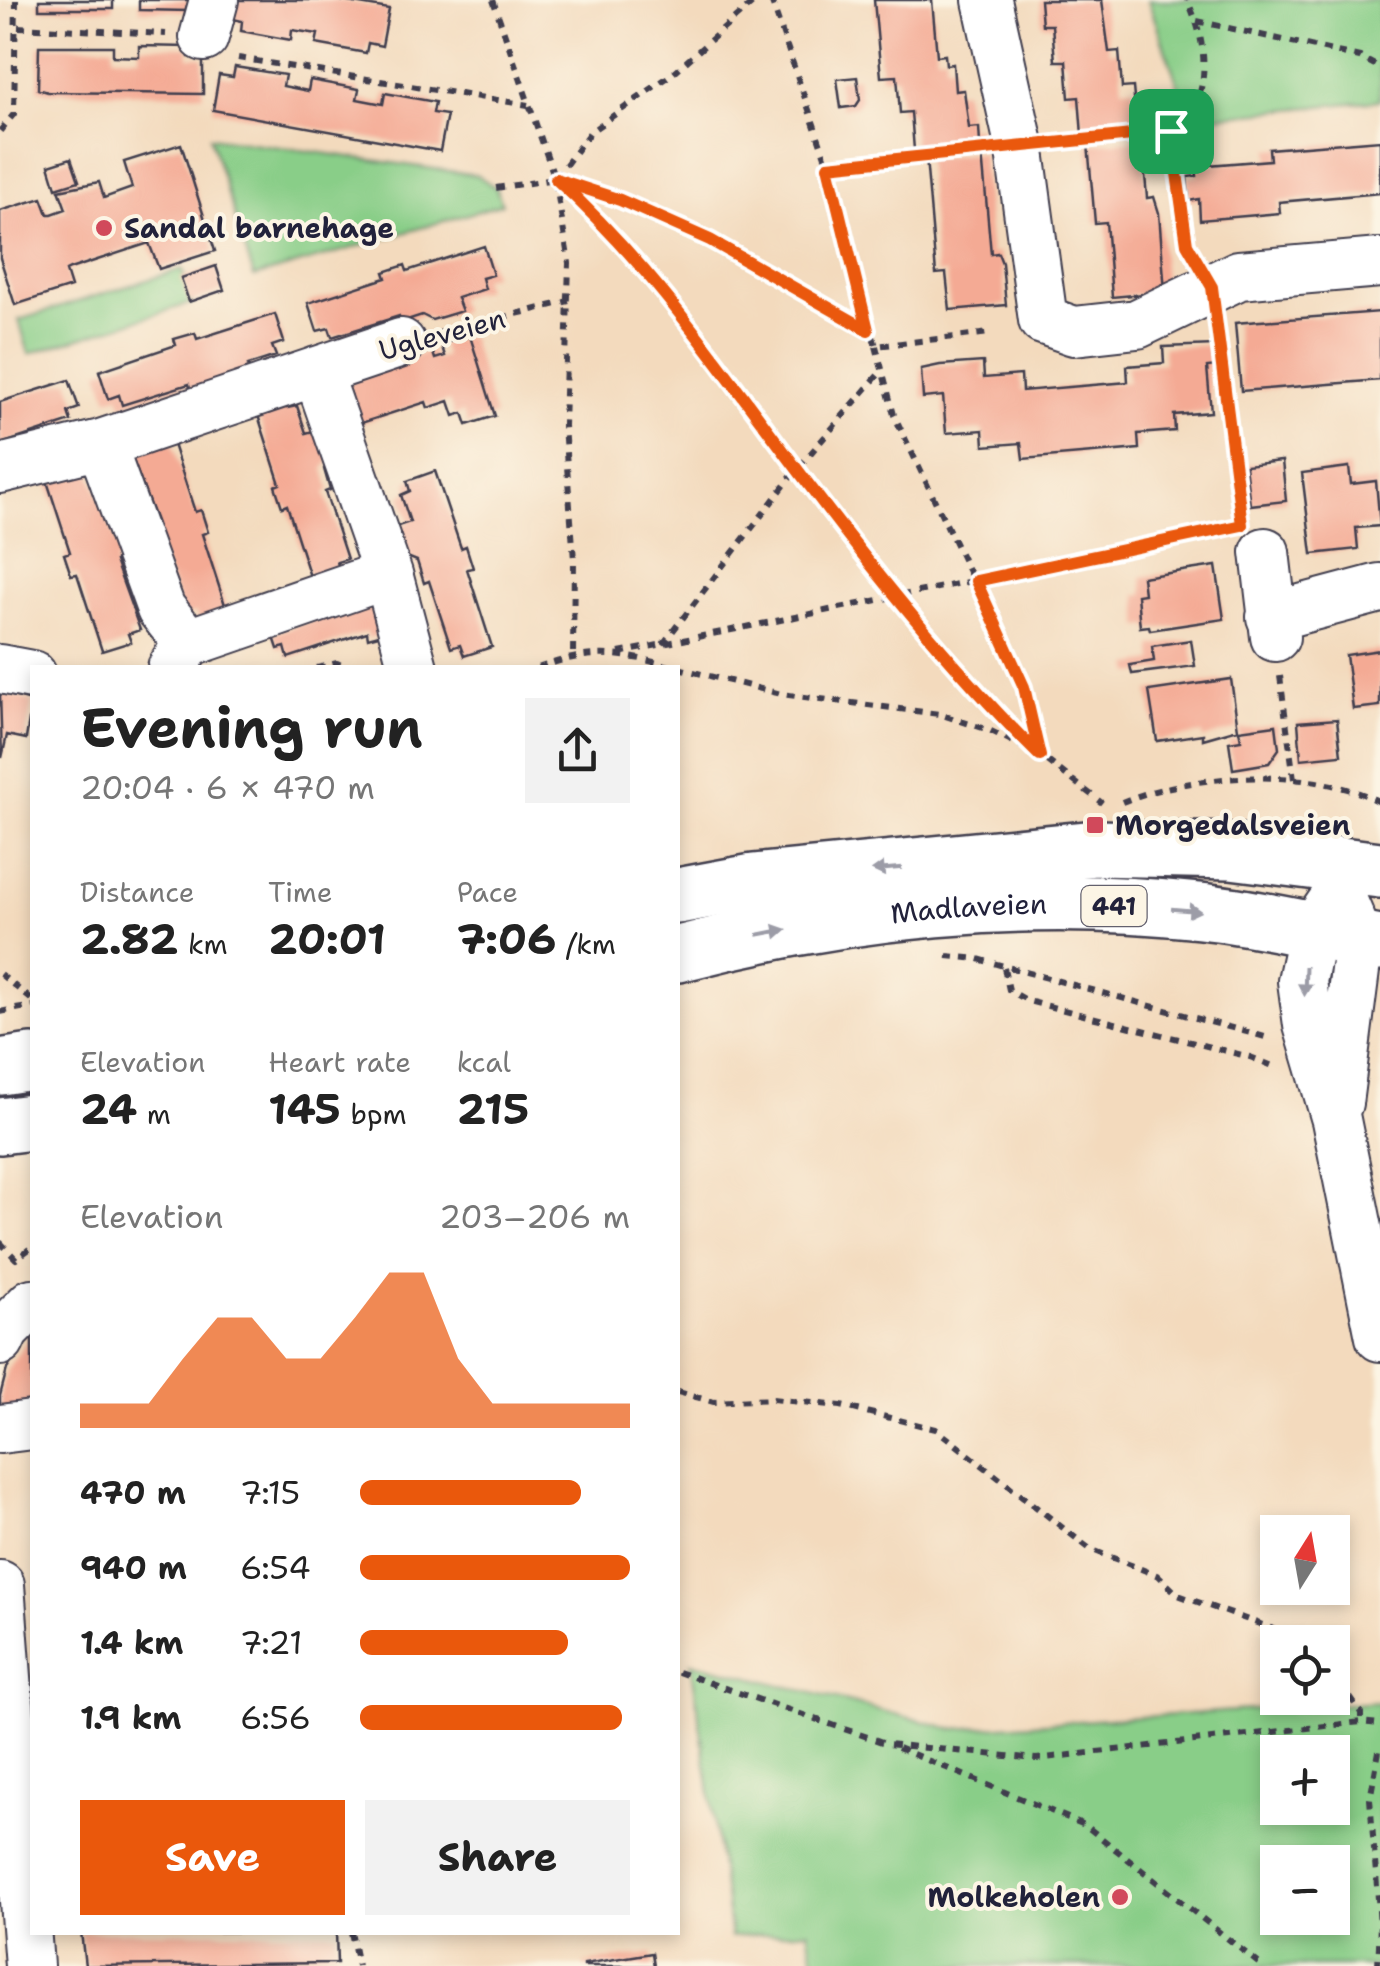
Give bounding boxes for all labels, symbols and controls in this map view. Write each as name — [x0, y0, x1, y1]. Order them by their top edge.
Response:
pin — [1129, 89, 1214, 174]
icon: arrive — [1144, 104, 1199, 159]
place label: Sandal barnehage — [124, 209, 394, 247]
marker: Sandal barnehage — [93, 217, 115, 239]
street label: Ugleveien — [375, 299, 509, 369]
text: Evening run — [80, 691, 423, 765]
button: share — [525, 698, 630, 803]
text: 20:04 · 6 × 470 m — [80, 766, 375, 809]
place label: Morgedalsveien — [1115, 806, 1350, 844]
marker: Morgedalsveien — [1084, 814, 1106, 836]
one-way arrow — [871, 861, 903, 877]
text: Distance — [80, 873, 195, 911]
text: Time — [268, 873, 333, 911]
text: Pace — [457, 873, 518, 911]
street label: Madlaveien — [889, 885, 1047, 932]
road number: 441 — [1082, 886, 1146, 926]
one-way arrow — [1170, 902, 1202, 918]
text: 2.82 — [80, 911, 178, 967]
text: 20:01 — [268, 911, 386, 967]
text: 7:06 — [457, 911, 556, 967]
one-way arrow — [757, 924, 789, 939]
text: km — [178, 925, 228, 963]
text: /km — [556, 925, 616, 963]
one-way arrow — [1297, 965, 1313, 997]
text: Elevation — [80, 1043, 205, 1081]
text: Heart rate — [268, 1043, 411, 1081]
text: kcal — [457, 1043, 511, 1081]
text: 24 — [80, 1081, 137, 1137]
text: 145 — [268, 1081, 341, 1137]
text: 215 — [457, 1081, 529, 1137]
text: m — [137, 1095, 171, 1133]
text: bpm — [341, 1095, 407, 1133]
text: Elevation — [80, 1195, 223, 1238]
text: 203–206 m — [439, 1195, 630, 1238]
text: 470 m — [80, 1471, 186, 1514]
text: 7:15 — [240, 1471, 300, 1514]
north arrow — [1260, 1515, 1350, 1605]
map controls — [1260, 1515, 1350, 1935]
text: 940 m — [80, 1546, 187, 1589]
text: 6:54 — [240, 1546, 311, 1589]
text: 1.4 km — [80, 1621, 183, 1664]
text: 7:21 — [240, 1621, 303, 1664]
button: locate — [1260, 1625, 1350, 1715]
text: 1.9 km — [80, 1696, 181, 1739]
text: 6:56 — [240, 1696, 311, 1739]
button: + — [1260, 1735, 1350, 1825]
button: Save — [80, 1800, 345, 1915]
button: Share — [365, 1800, 630, 1915]
button: − — [1260, 1845, 1350, 1935]
place label: Molkeholen — [928, 1878, 1100, 1916]
marker: Molkeholen — [1109, 1886, 1131, 1908]

